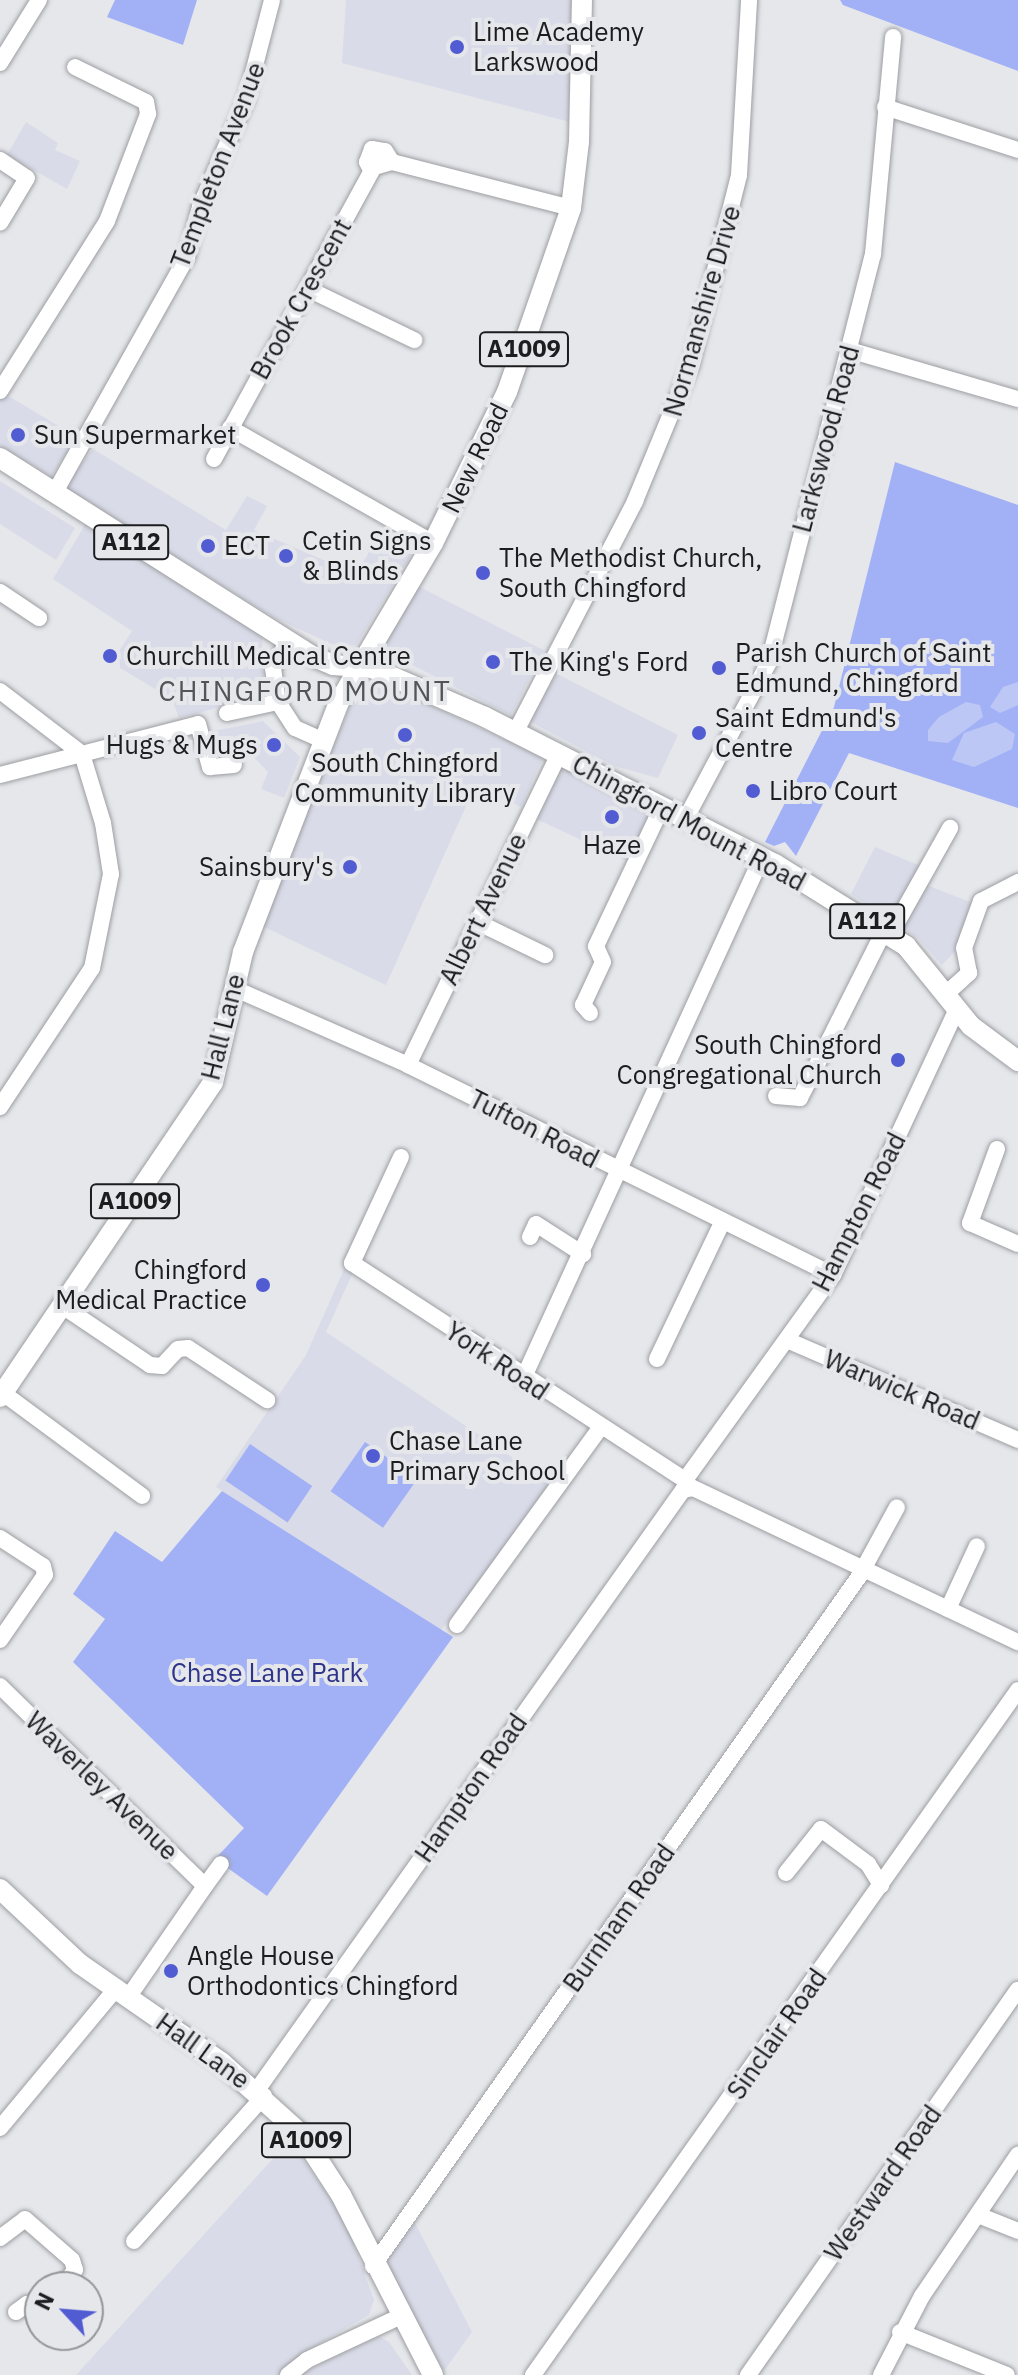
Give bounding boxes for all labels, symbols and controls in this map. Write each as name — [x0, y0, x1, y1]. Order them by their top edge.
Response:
place label: Lime Academy Larkswood — [473, 16, 644, 78]
marker: Lime Academy Larkswood — [448, 38, 466, 56]
street label: Templeton Avenue — [164, 58, 272, 272]
street label: Normanshire Drive — [657, 202, 747, 420]
street label: Brook Crescent — [244, 213, 358, 385]
road number: A1009 — [478, 329, 570, 369]
street label: Larkswood Road — [786, 342, 866, 536]
street label: New Road — [435, 398, 515, 518]
place label: Sun Supermarket — [34, 419, 236, 451]
marker: Sun Supermarket — [9, 426, 27, 444]
road number: A112 — [93, 522, 169, 562]
place label: Cetin Signs & Blinds — [302, 525, 432, 586]
place label: ECT — [224, 530, 270, 562]
marker: ECT — [199, 537, 217, 555]
place label: The Methodist Church, South Chingford — [499, 542, 762, 604]
marker: Cetin Signs & Blinds — [277, 547, 295, 565]
marker: The Methodist Church, South Chingford — [474, 564, 492, 582]
place label: Parish Church of Saint Edmund, Chingford — [735, 637, 991, 698]
place label: Churchill Medical Centre — [126, 640, 411, 672]
place label: The King's Ford — [509, 646, 689, 678]
marker: Churchill Medical Centre — [101, 647, 119, 665]
marker: The King's Ford — [484, 653, 502, 671]
marker: Parish Church of Saint Edmund, Chingford — [710, 659, 728, 677]
district label: CHINGFORD MOUNT — [158, 674, 452, 708]
place label: Saint Edmund's Centre — [715, 702, 897, 764]
marker: Saint Edmund's Centre — [690, 724, 708, 742]
marker: South Chingford Community Library — [396, 726, 414, 744]
place label: Hugs & Mugs — [106, 729, 258, 761]
marker: Hugs & Mugs — [265, 736, 283, 754]
place label: South Chingford Community Library — [294, 747, 516, 808]
street label: Chingford Mount Road — [567, 748, 811, 898]
place label: Libro Court — [769, 775, 898, 807]
marker: Libro Court — [744, 782, 762, 800]
marker: Haze — [603, 808, 621, 826]
street label: Albert Avenue — [433, 828, 533, 990]
place label: Haze — [583, 829, 641, 861]
place label: Sainsbury's — [199, 851, 334, 883]
marker: Sainsbury's — [341, 858, 359, 876]
road number: A112 — [829, 901, 905, 941]
street label: Hall Lane — [195, 971, 251, 1083]
place label: South Chingford Congregational Church — [617, 1029, 882, 1090]
marker: South Chingford Congregational Church — [889, 1051, 907, 1069]
street label: Tufton Road — [464, 1083, 604, 1175]
street label: Hampton Road — [806, 1127, 912, 1297]
road number: A1009 — [89, 1181, 181, 1221]
place label: Chingford Medical Practice — [55, 1254, 247, 1316]
marker: Chingford Medical Practice — [254, 1276, 272, 1294]
street label: York Road — [439, 1315, 555, 1407]
street label: Warwick Road — [820, 1343, 984, 1437]
place label: Chase Lane Primary School — [389, 1425, 565, 1486]
marker: Chase Lane Primary School — [364, 1447, 382, 1465]
park label: Chase Lane Park — [171, 1657, 363, 1689]
street label: Waverley Avenue — [19, 1705, 185, 1867]
street label: Hampton Road — [408, 1708, 534, 1868]
street label: Burnham Road — [557, 1838, 681, 1998]
place label: Angle House Orthodontics Chingford — [187, 1940, 459, 2002]
marker: Angle House Orthodontics Chingford — [162, 1962, 180, 1980]
street label: Sinclair Road — [721, 1963, 833, 2105]
street label: Hall Lane — [150, 2007, 256, 2095]
street label: Westward Road — [818, 2099, 948, 2267]
road number: A1009 — [260, 2120, 352, 2160]
north arrow — [24, 2271, 104, 2351]
text: N — [27, 2288, 60, 2315]

